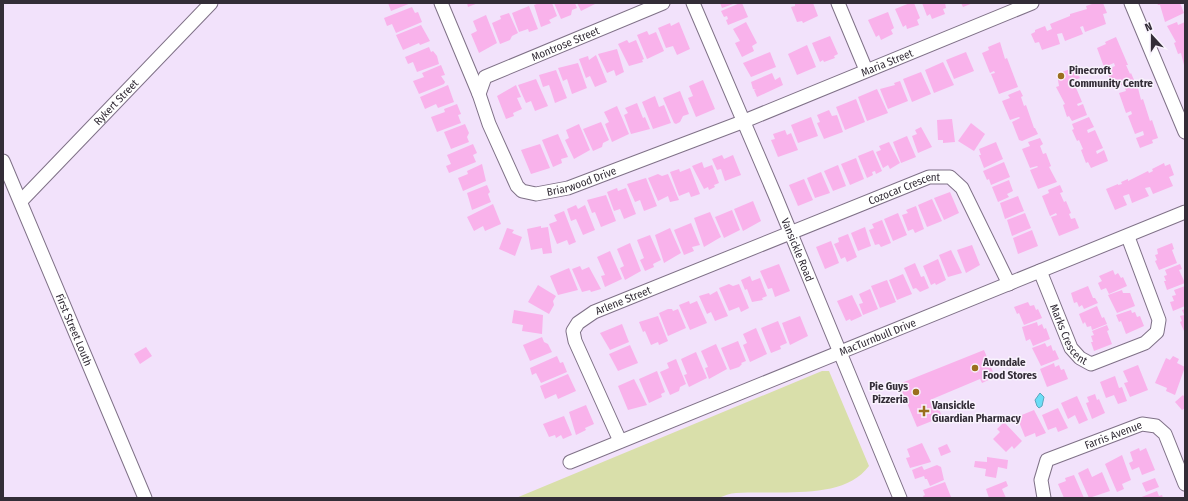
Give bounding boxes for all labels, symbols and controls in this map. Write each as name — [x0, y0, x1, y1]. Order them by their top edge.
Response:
north arrow — [1132, 16, 1172, 56]
text: N — [1143, 20, 1154, 34]
street label: Montrose Street — [529, 24, 602, 63]
street label: Maria Street — [859, 46, 915, 79]
place label: Pinecroft Community Centre — [1069, 64, 1153, 90]
marker: Pinecroft Community Centre — [1056, 71, 1066, 81]
street label: Rykert Street — [91, 76, 141, 128]
street label: Briarwood Drive — [546, 164, 618, 198]
street label: Cozocar Crescent — [866, 170, 941, 207]
street label: Vansickle Road — [779, 216, 816, 283]
street label: Arlene Street — [593, 283, 653, 317]
street label: First Street Louth — [53, 292, 95, 368]
street label: Marks Crescent — [1047, 302, 1090, 367]
street label: MacTurnbull Drive — [837, 316, 918, 358]
place label: Avondale Food Stores — [982, 356, 1037, 382]
marker: Avondale Food Stores — [970, 363, 980, 373]
place label: Pie Guys Pizzeria — [869, 380, 909, 406]
marker: Pie Guys Pizzeria — [911, 387, 921, 397]
place label: Vansickle Guardian Pharmacy — [931, 399, 1021, 425]
marker: Vansickle Guardian Pharmacy — [919, 406, 929, 416]
street label: Farris Avenue — [1083, 418, 1144, 452]

